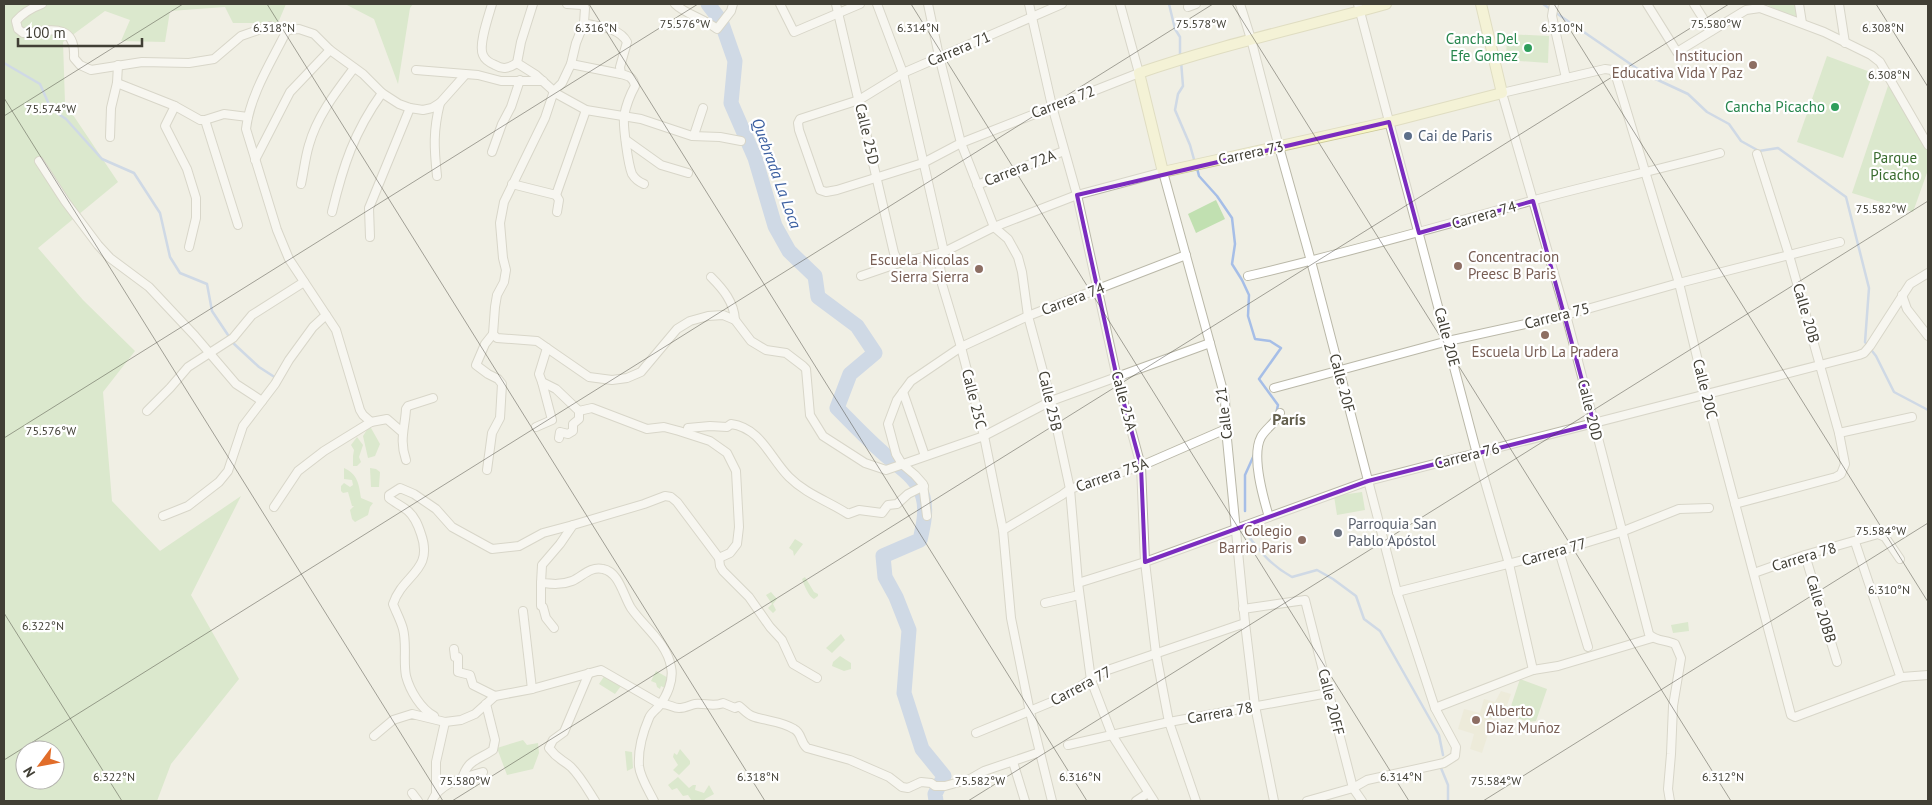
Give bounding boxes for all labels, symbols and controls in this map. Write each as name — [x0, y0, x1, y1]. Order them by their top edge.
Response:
scale bar — [18, 15, 141, 47]
text: 75.576°W — [660, 16, 710, 31]
text: 75.578°W — [1176, 16, 1226, 31]
text: 75.580°W — [1691, 16, 1741, 31]
text: 6.318°N — [253, 20, 295, 35]
text: 6.316°N — [575, 20, 617, 35]
text: 6.314°N — [897, 20, 939, 35]
text: 6.310°N — [1541, 20, 1583, 35]
text: 6.308°N — [1862, 20, 1904, 35]
text: 100 m — [25, 23, 66, 42]
street label: Carrera 71 — [925, 27, 993, 70]
place label: Cancha Del Efe Gomez — [1446, 29, 1519, 65]
marker: Cancha Del Efe Gomez — [1522, 42, 1534, 54]
place label: Institucion Educativa Vida Y Paz — [1612, 46, 1743, 82]
marker: Institucion Educativa Vida Y Paz — [1747, 59, 1759, 71]
text: 6.308°N — [1868, 67, 1910, 82]
street label: Carrera 72 — [1028, 81, 1097, 122]
place label: Cancha Picacho — [1725, 97, 1825, 116]
text: 75.574°W — [26, 101, 76, 116]
street label: Calle 25D — [851, 101, 884, 166]
marker: Cancha Picacho — [1829, 101, 1841, 113]
water label: Quebrada La Loca — [748, 115, 806, 231]
place label: Cai de Paris — [1418, 126, 1492, 145]
marker: Cai de Paris — [1402, 130, 1414, 142]
street label: Carrera 73 — [1216, 136, 1285, 169]
street label: Carrera 72A — [981, 145, 1059, 190]
park label: Parque Picacho — [1870, 148, 1920, 184]
street label: Carrera 74 — [1449, 196, 1518, 233]
text: 75.582°W — [1856, 201, 1906, 216]
place label: Concentracion Preesc B Paris — [1468, 247, 1559, 283]
place label: Escuela Nicolas Sierra Sierra — [870, 250, 969, 286]
marker: Concentracion Preesc B Paris — [1452, 260, 1464, 272]
marker: Escuela Nicolas Sierra Sierra — [973, 263, 985, 275]
street label: Carrera 74 — [1038, 278, 1107, 319]
street label: Calle 20B — [1789, 281, 1824, 345]
street label: Carrera 75 — [1522, 298, 1591, 333]
street label: Calle 20E — [1430, 305, 1464, 369]
marker: Escuela Urb La Pradera — [1539, 329, 1551, 341]
place label: Escuela Urb La Pradera — [1471, 342, 1619, 361]
street label: Calle 20F — [1326, 351, 1359, 414]
street label: Calle 20C — [1689, 357, 1722, 421]
street label: Calle 25C — [958, 367, 991, 431]
street label: Calle 25B — [1034, 369, 1067, 433]
street label: Calle 25A — [1107, 369, 1142, 433]
street label: Calle 20D — [1574, 377, 1607, 442]
street label: Calle 21 — [1211, 386, 1236, 440]
district label: París — [1272, 409, 1306, 429]
text: 75.576°W — [26, 423, 76, 438]
street label: Carrera 76 — [1432, 438, 1501, 473]
street label: Carrera 75A — [1073, 453, 1151, 496]
place label: Parroquia San Pablo Apóstol — [1348, 514, 1437, 550]
place label: Colegio Barrio Paris — [1219, 521, 1292, 557]
text: 75.584°W — [1856, 523, 1906, 538]
marker: Parroquia San Pablo Apóstol — [1332, 527, 1344, 539]
street label: Carrera 77 — [1519, 533, 1588, 570]
marker: Colegio Barrio Paris — [1296, 534, 1308, 546]
street label: Carrera 78 — [1769, 538, 1838, 575]
street label: Calle 20BB — [1802, 573, 1841, 645]
text: 6.310°N — [1868, 582, 1910, 597]
text: 6.322°N — [22, 618, 64, 633]
street label: Carrera 77 — [1047, 662, 1115, 710]
street label: Calle 20FF — [1314, 667, 1349, 737]
street label: Carrera 78 — [1186, 697, 1254, 728]
place label: Alberto Diaz Muñoz — [1486, 701, 1560, 737]
marker: Alberto Diaz Muñoz — [1470, 714, 1482, 726]
north arrow — [15, 740, 65, 790]
text: N — [19, 763, 39, 781]
text: 6.322°N — [93, 769, 135, 784]
text: 6.318°N — [737, 769, 779, 784]
text: 6.316°N — [1059, 769, 1101, 784]
text: 6.314°N — [1380, 769, 1422, 784]
text: 6.312°N — [1702, 769, 1744, 784]
text: 75.580°W — [440, 773, 490, 788]
text: 75.582°W — [955, 773, 1005, 788]
text: 75.584°W — [1471, 773, 1521, 788]

